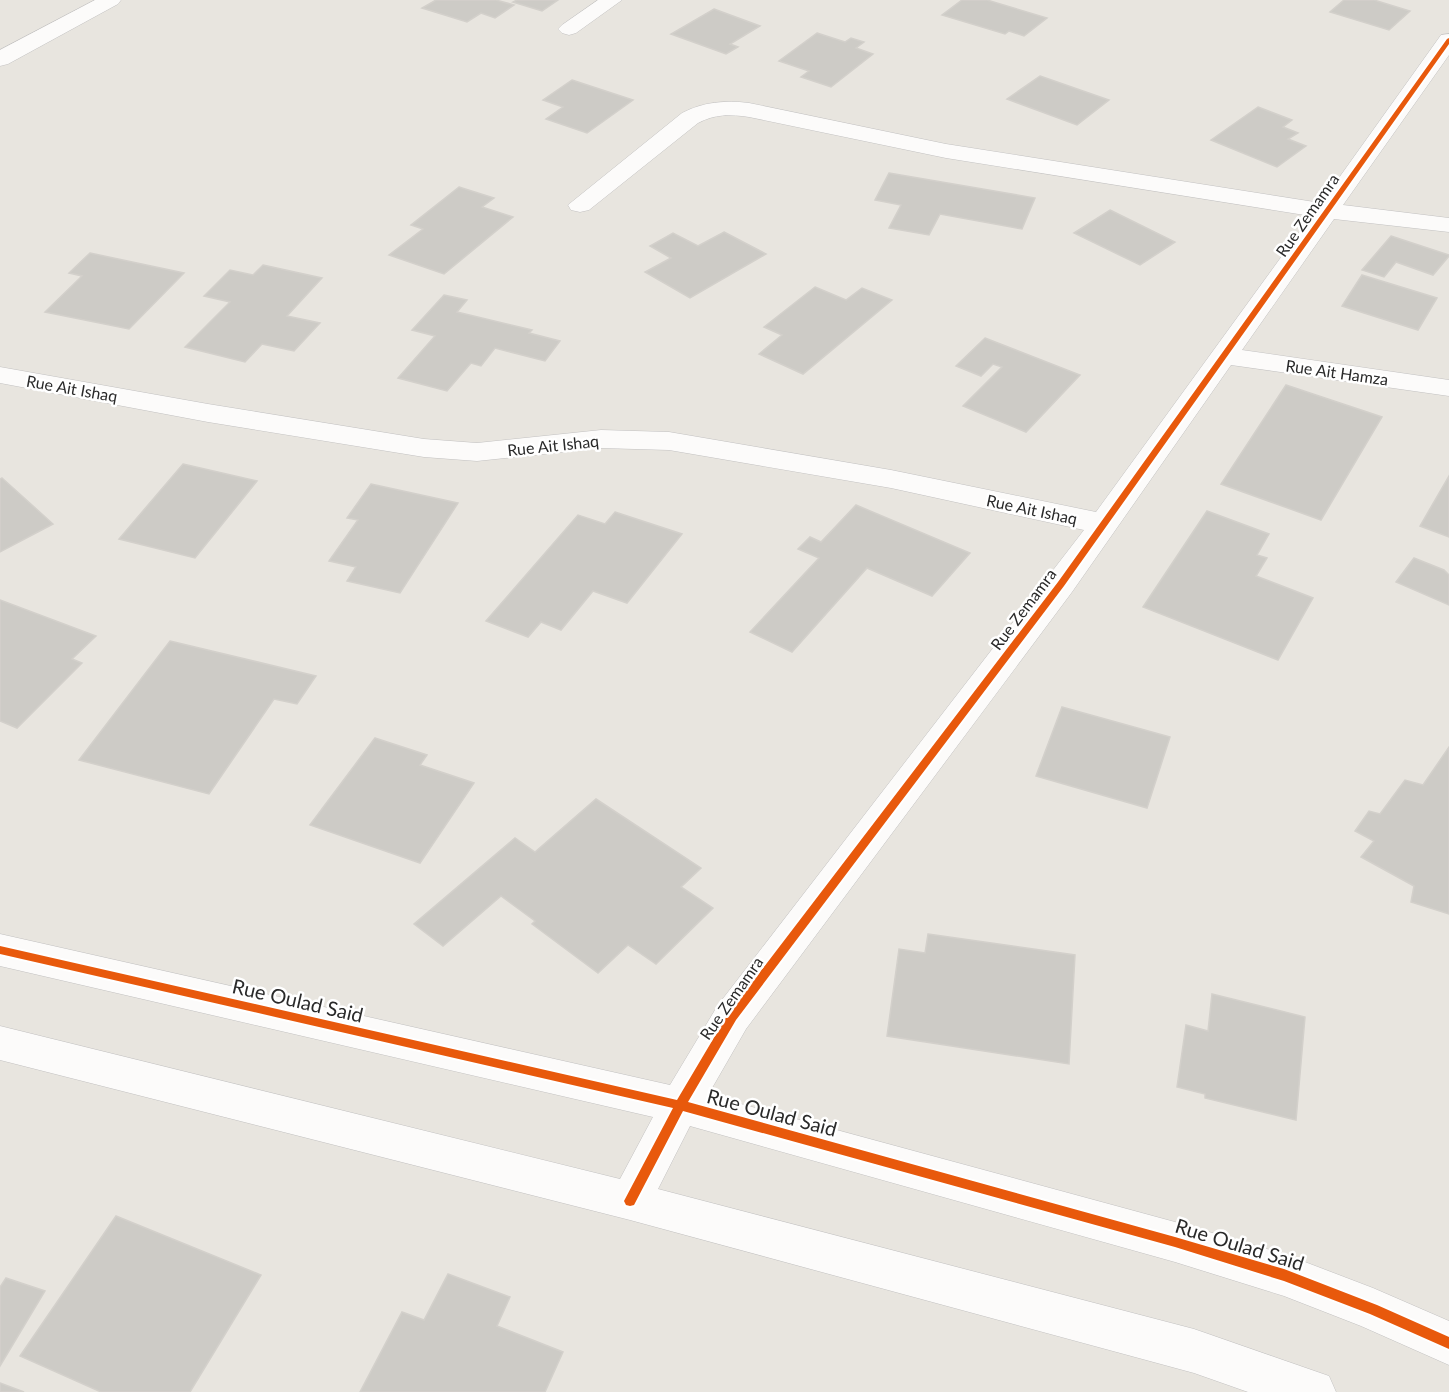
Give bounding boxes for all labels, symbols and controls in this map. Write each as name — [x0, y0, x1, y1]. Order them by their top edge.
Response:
street label: Rue Zemamra — [1271, 170, 1343, 260]
street label: Rue Ait Hamza — [1284, 355, 1390, 389]
street label: Rue Ait Ishaq — [25, 371, 119, 405]
street label: Rue Ait Ishaq — [506, 431, 600, 459]
street label: Rue Ait Ishaq — [985, 490, 1079, 528]
street label: Rue Zemamra — [986, 565, 1060, 653]
street label: Rue Zemamra — [695, 953, 767, 1043]
street label: Rue Oulad Said — [230, 973, 366, 1027]
street label: Rue Oulad Said — [704, 1083, 840, 1141]
street label: Rue Oulad Said — [1173, 1213, 1307, 1275]

